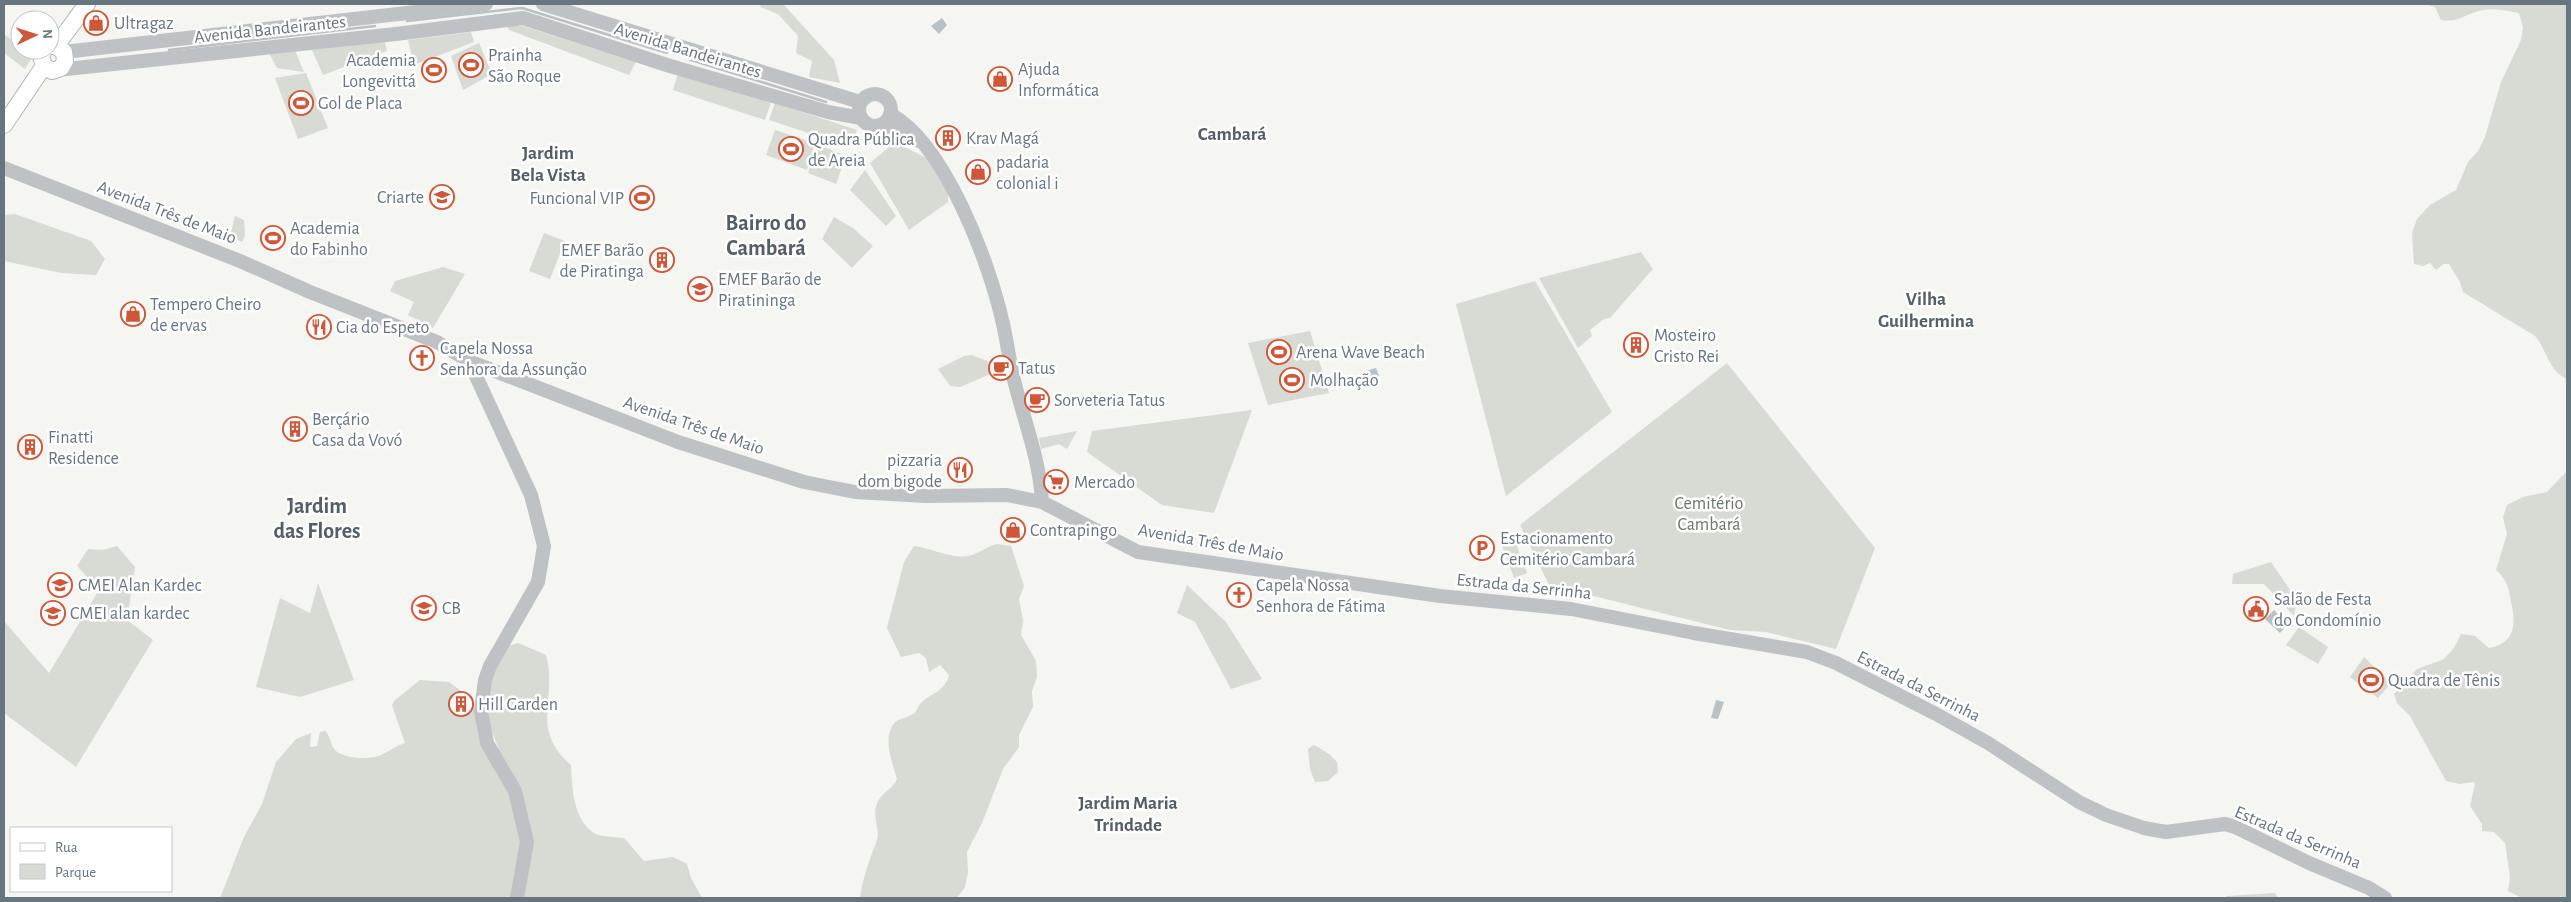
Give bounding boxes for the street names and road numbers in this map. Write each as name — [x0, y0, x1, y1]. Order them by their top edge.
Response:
street label: Avenida Bandeirantes — [193, 13, 347, 47]
street label: Avenida Bandeirantes — [612, 20, 763, 82]
street label: Avenida Três de Maio — [95, 178, 239, 248]
street label: Avenida Três de Maio — [621, 393, 766, 459]
street label: Avenida Três de Maio — [1137, 521, 1285, 565]
street label: Estrada da Serrinha — [1456, 571, 1592, 603]
street label: Estrada da Serrinha — [1854, 648, 1983, 726]
street label: Estrada da Serrinha — [2232, 803, 2364, 873]

